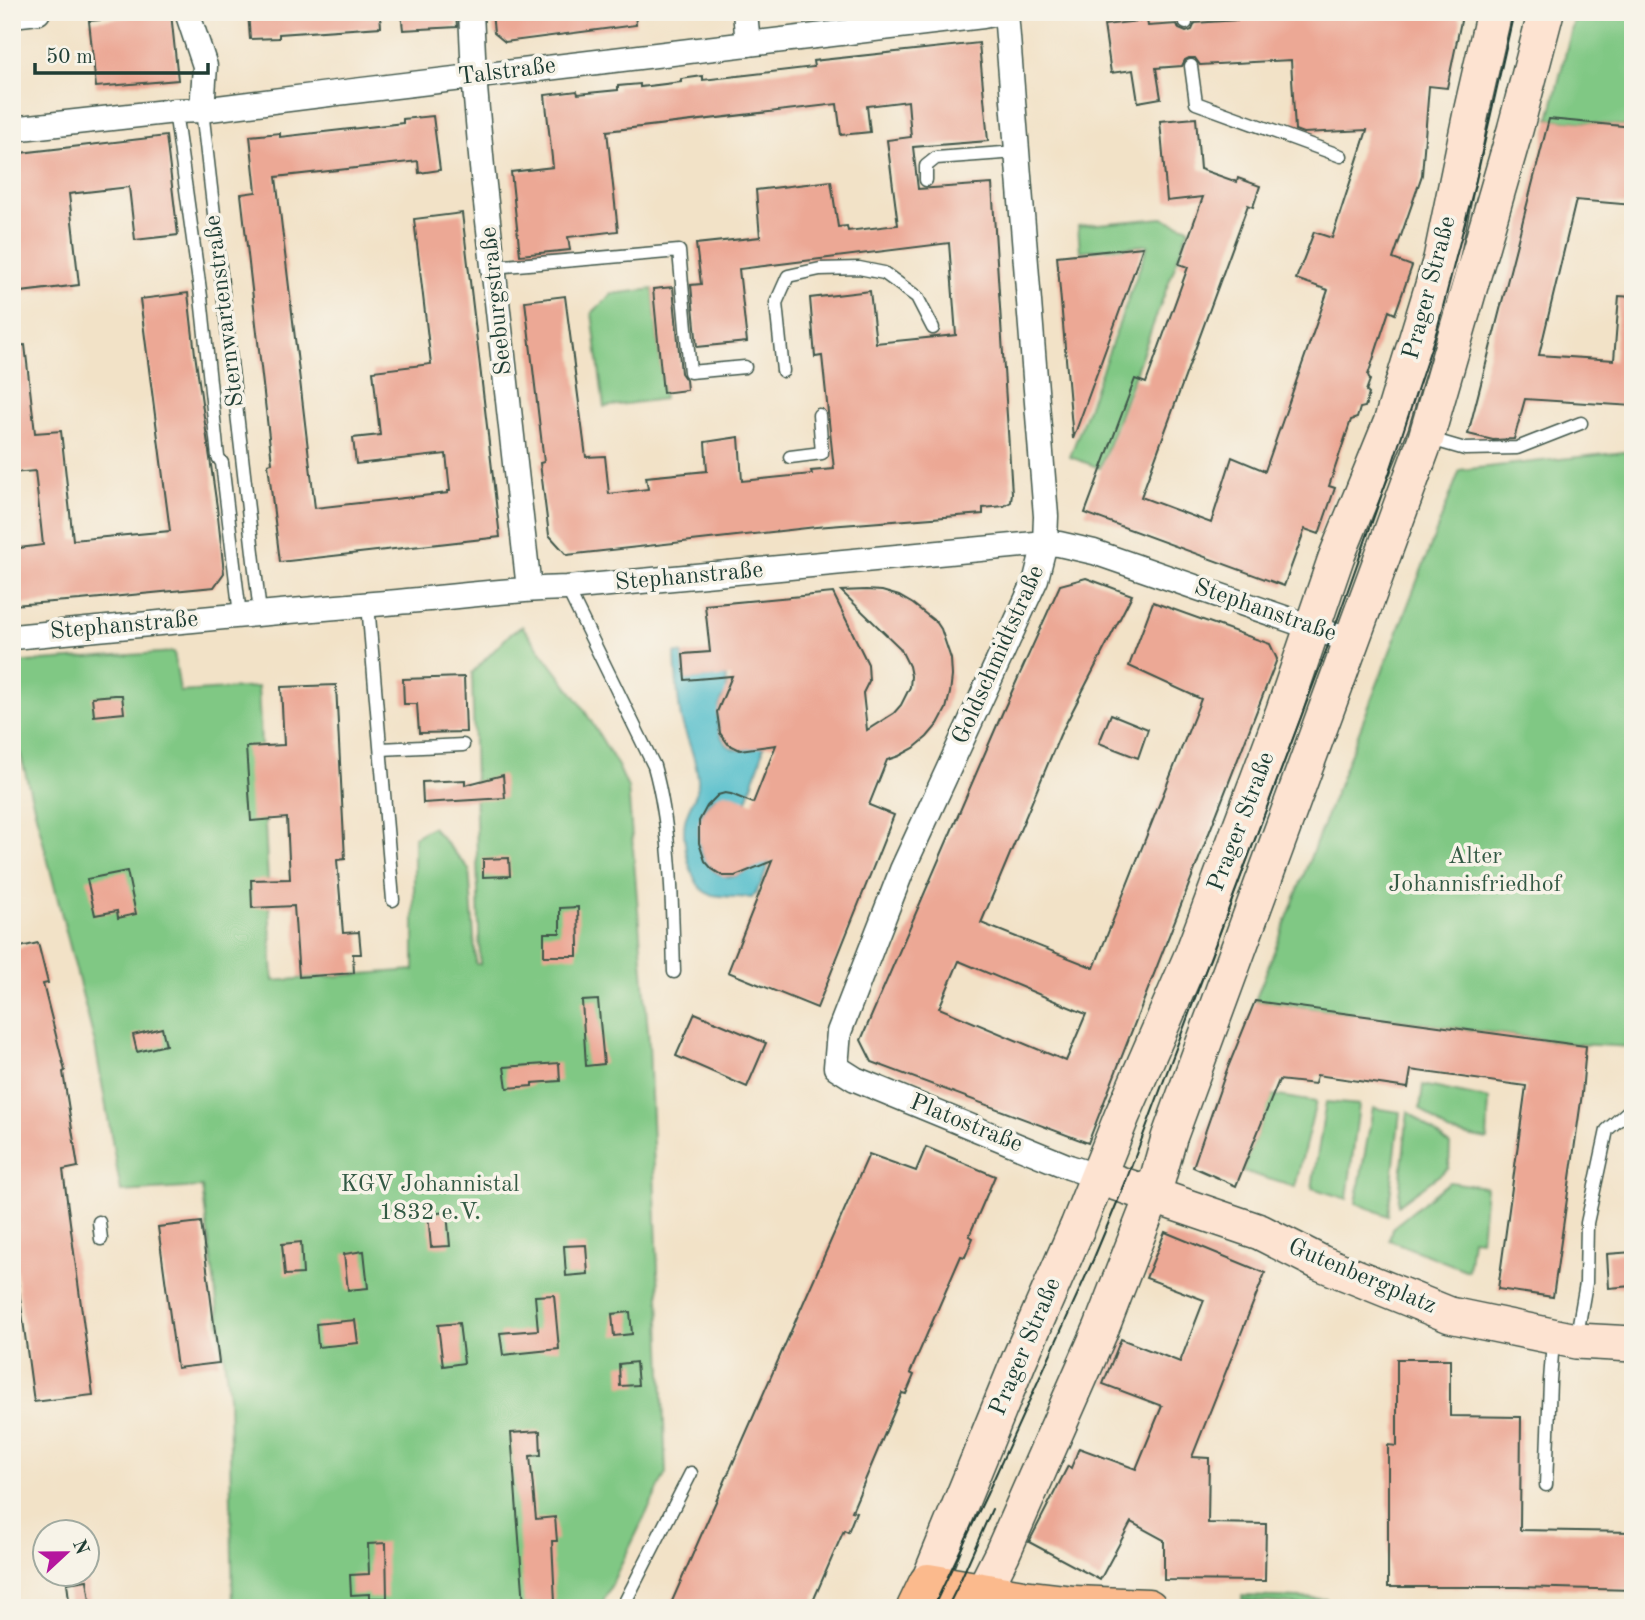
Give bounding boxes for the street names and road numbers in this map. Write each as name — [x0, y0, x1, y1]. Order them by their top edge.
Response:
street label: Talstraße — [457, 54, 557, 90]
street label: Sternwartenstraße — [201, 214, 249, 408]
street label: Prager Straße — [1399, 214, 1461, 362]
street label: Seeburgstraße — [477, 226, 517, 376]
street label: Stephanstraße — [614, 559, 764, 595]
street label: Goldschmidtstraße — [949, 562, 1049, 748]
street label: Stephanstraße — [1191, 575, 1339, 647]
street label: Stephanstraße — [49, 608, 199, 644]
street label: Prager Straße — [1204, 749, 1280, 895]
street label: Platostraße — [906, 1091, 1026, 1157]
street label: Gutenbergplatz — [1284, 1235, 1440, 1319]
street label: Prager Straße — [986, 1275, 1066, 1419]

